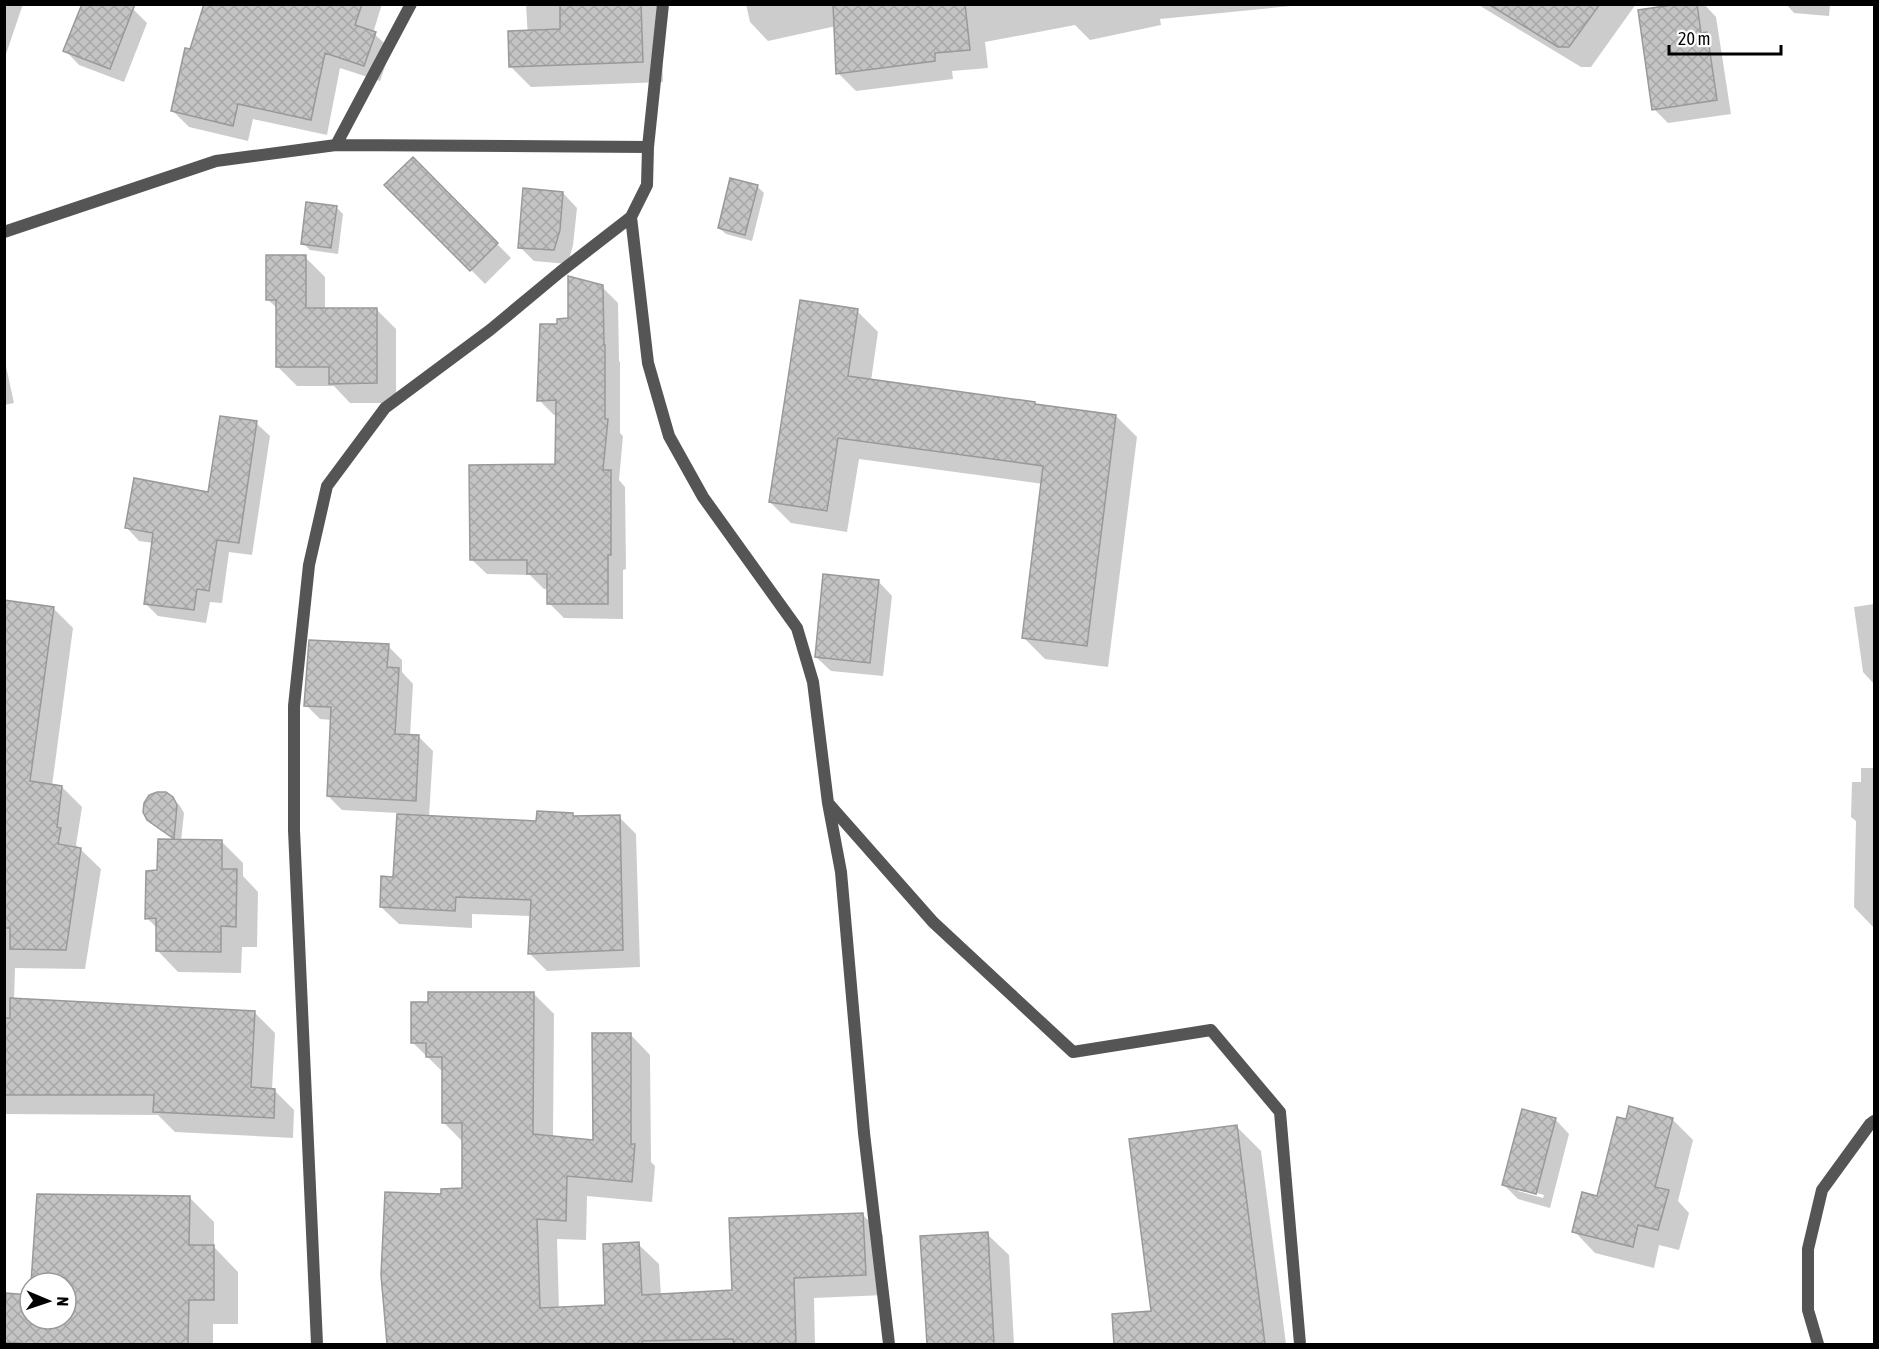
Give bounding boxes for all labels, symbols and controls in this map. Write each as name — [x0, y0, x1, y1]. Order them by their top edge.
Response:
scale bar — [1669, 18, 1782, 56]
text: 20 m — [1678, 28, 1710, 49]
north arrow — [18, 1271, 78, 1331]
text: N — [54, 1296, 72, 1307]

